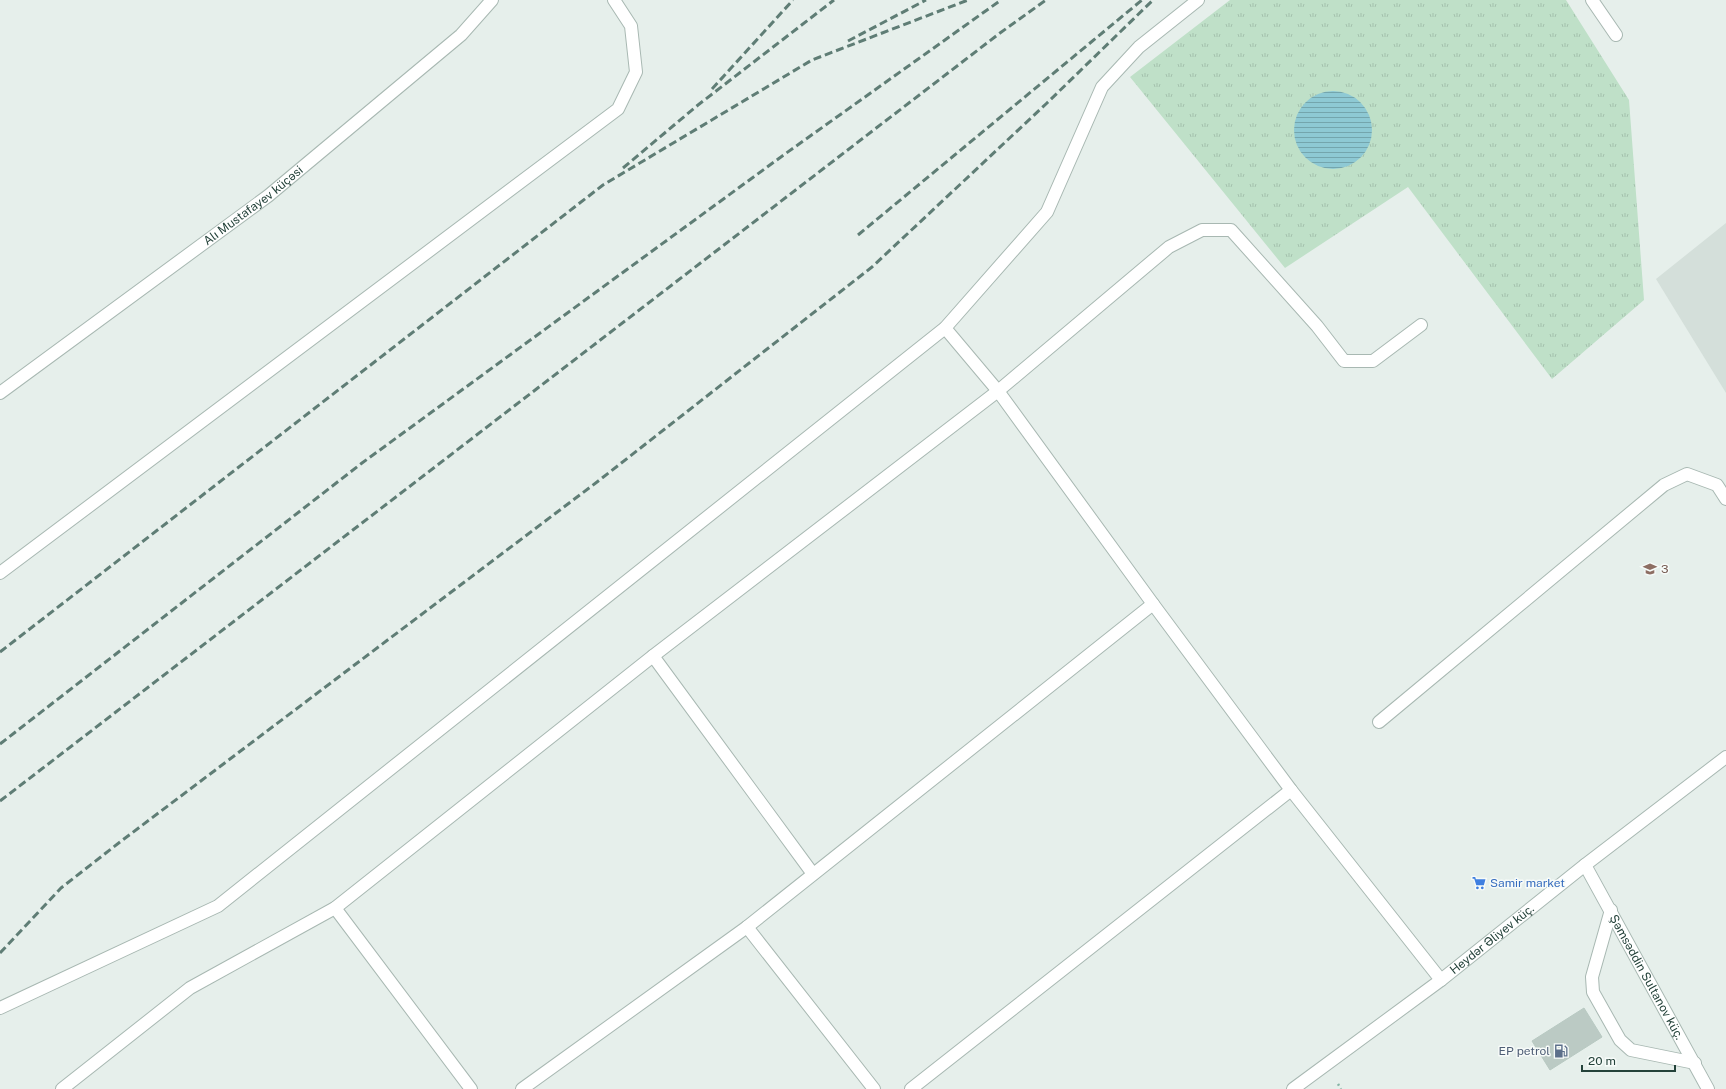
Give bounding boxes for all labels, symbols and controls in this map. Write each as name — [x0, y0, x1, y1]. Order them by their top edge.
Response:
street label: Alı Mustafayev küçəsi — [201, 163, 306, 248]
school or university icon: 3 — [1642, 561, 1658, 577]
place label: 3 — [1661, 562, 1669, 576]
supermarket icon: Samir market — [1471, 875, 1487, 891]
place label: Samir market — [1490, 876, 1565, 890]
street label: Heydər Əliyev küç. — [1447, 901, 1537, 977]
street label: Şəmsəddin Sultanov küç. — [1607, 912, 1687, 1042]
fuel station icon: EP petrol — [1553, 1043, 1569, 1059]
place label: EP petrol — [1499, 1044, 1550, 1058]
scale bar — [1582, 1047, 1675, 1073]
text: 20 m — [1588, 1054, 1616, 1068]

